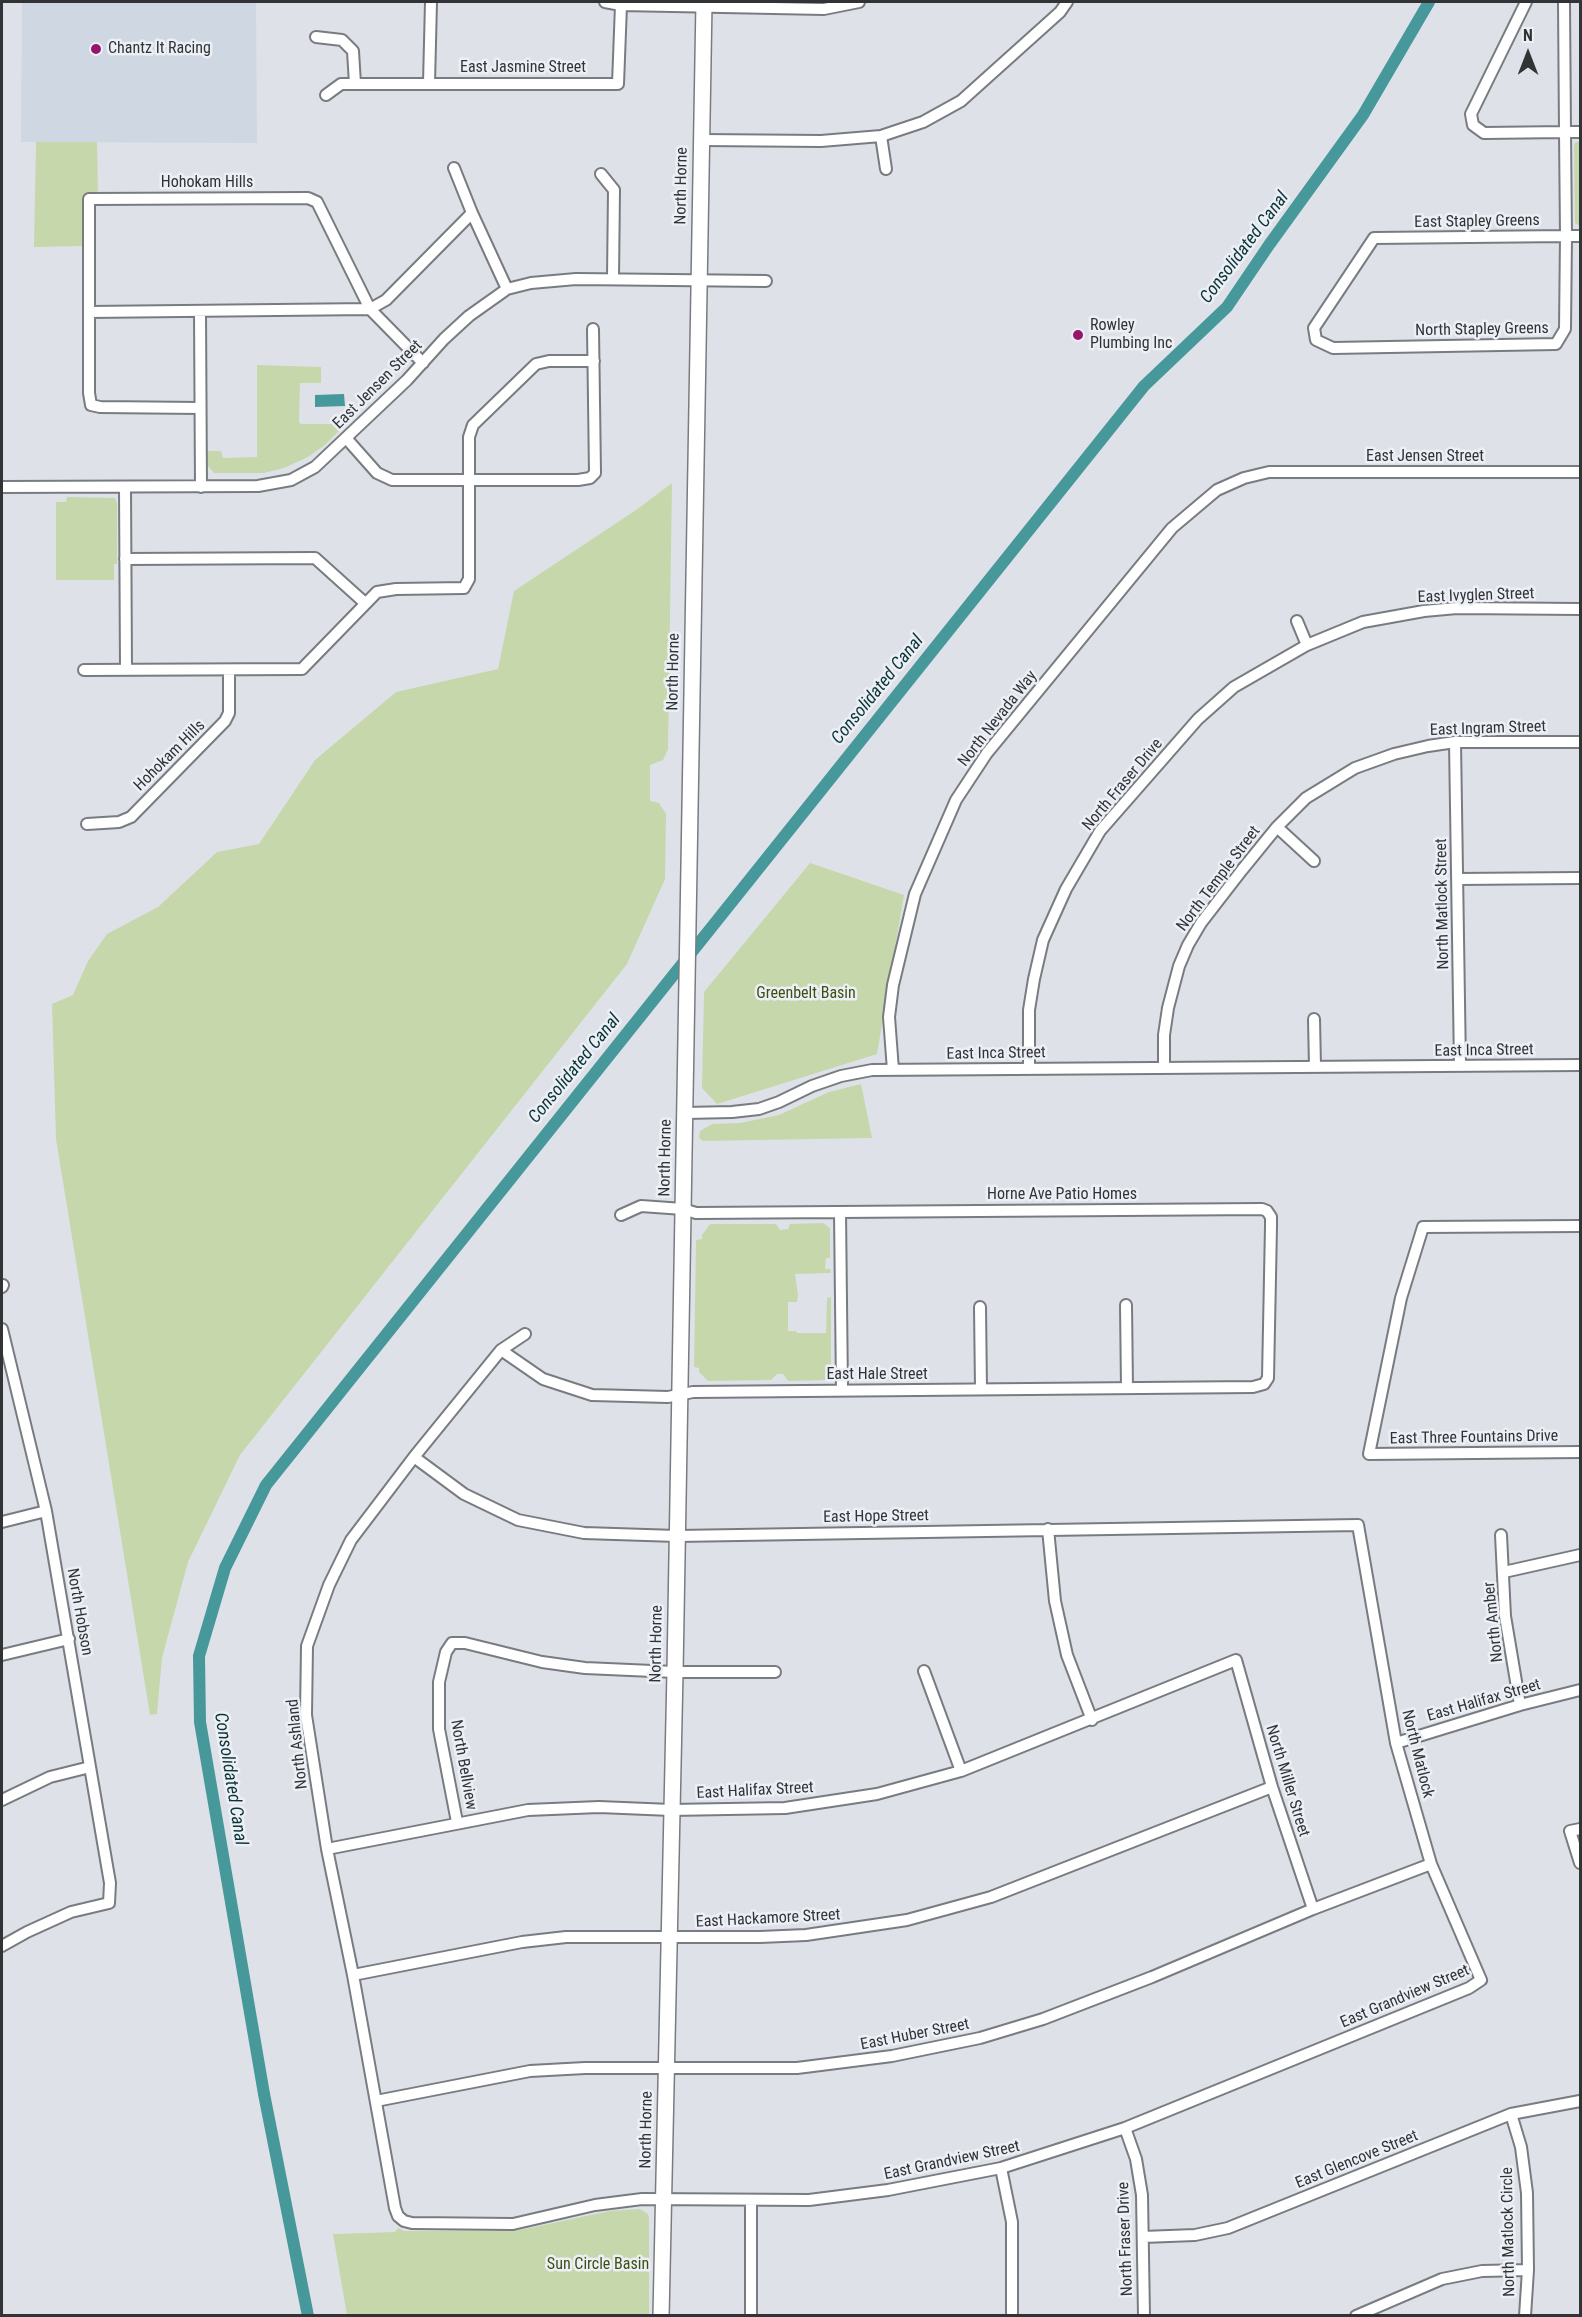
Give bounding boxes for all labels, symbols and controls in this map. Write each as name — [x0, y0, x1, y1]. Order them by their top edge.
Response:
north arrow — [1498, 24, 1558, 84]
text: N — [1523, 26, 1533, 45]
place label: Chantz It Racing — [108, 39, 211, 59]
marker: Chantz It Racing — [89, 42, 103, 56]
street label: East Jasmine Street — [460, 58, 586, 78]
street label: North Horne — [672, 147, 692, 225]
street label: Hohokam Hills — [161, 173, 253, 193]
water label: Consolidated Canal — [1196, 188, 1294, 308]
street label: East Stapley Greens — [1414, 211, 1540, 233]
place label: Rowley Plumbing Inc — [1090, 316, 1172, 354]
street label: North Stapley Greens — [1415, 319, 1549, 341]
marker: Rowley Plumbing Inc — [1071, 328, 1085, 342]
street label: East Jensen Street — [329, 336, 427, 434]
street label: East Jensen Street — [1366, 447, 1484, 467]
street label: East Ivyglen Street — [1417, 584, 1535, 608]
water label: Consolidated Canal — [827, 631, 929, 749]
street label: North Horne — [664, 633, 684, 711]
street label: North Nevada Way — [955, 667, 1041, 771]
street label: Hohokam Hills — [130, 716, 210, 796]
street label: East Ingram Street — [1430, 717, 1546, 741]
street label: North Fraser Drive — [1079, 735, 1167, 835]
street label: North Temple Street — [1173, 823, 1265, 935]
street label: North Matlock Street — [1432, 838, 1454, 970]
park label: Greenbelt Basin — [756, 984, 856, 1004]
water label: Consolidated Canal — [524, 1010, 626, 1128]
street label: East Inca Street — [1434, 1041, 1534, 1061]
street label: East Inca Street — [946, 1044, 1046, 1064]
street label: North Horne — [656, 1119, 676, 1197]
street label: Horne Ave Patio Homes — [987, 1185, 1137, 1205]
street label: East Hale Street — [826, 1365, 928, 1385]
street label: East Three Fountains Drive — [1390, 1427, 1558, 1449]
street label: East Hope Street — [823, 1506, 929, 1528]
street label: North Hobson — [62, 1567, 96, 1657]
street label: North Amber — [1480, 1581, 1508, 1663]
street label: North Horne — [647, 1605, 667, 1683]
street label: East Halifax Street — [1425, 1676, 1543, 1726]
street label: North Ashland — [284, 1698, 312, 1790]
street label: North Matlock — [1397, 1708, 1437, 1800]
water label: Consolidated Canal — [209, 1711, 251, 1847]
street label: North Bellview — [446, 1718, 480, 1812]
street label: North Miller Street — [1261, 1723, 1313, 1839]
street label: East Halifax Street — [696, 1778, 814, 1804]
street label: East Hackamore Street — [695, 1906, 841, 1932]
street label: East Grandview Street — [1338, 1961, 1472, 2033]
street label: East Huber Street — [859, 2015, 971, 2055]
street label: North Horne — [637, 2091, 657, 2169]
street label: East Glencove Street — [1293, 2127, 1421, 2193]
street label: East Grandview Street — [882, 2137, 1022, 2185]
street label: North Matlock Circle — [1498, 2167, 1520, 2297]
street label: North Fraser Drive — [1114, 2182, 1138, 2296]
park label: Sun Circle Basin — [547, 2255, 649, 2275]

